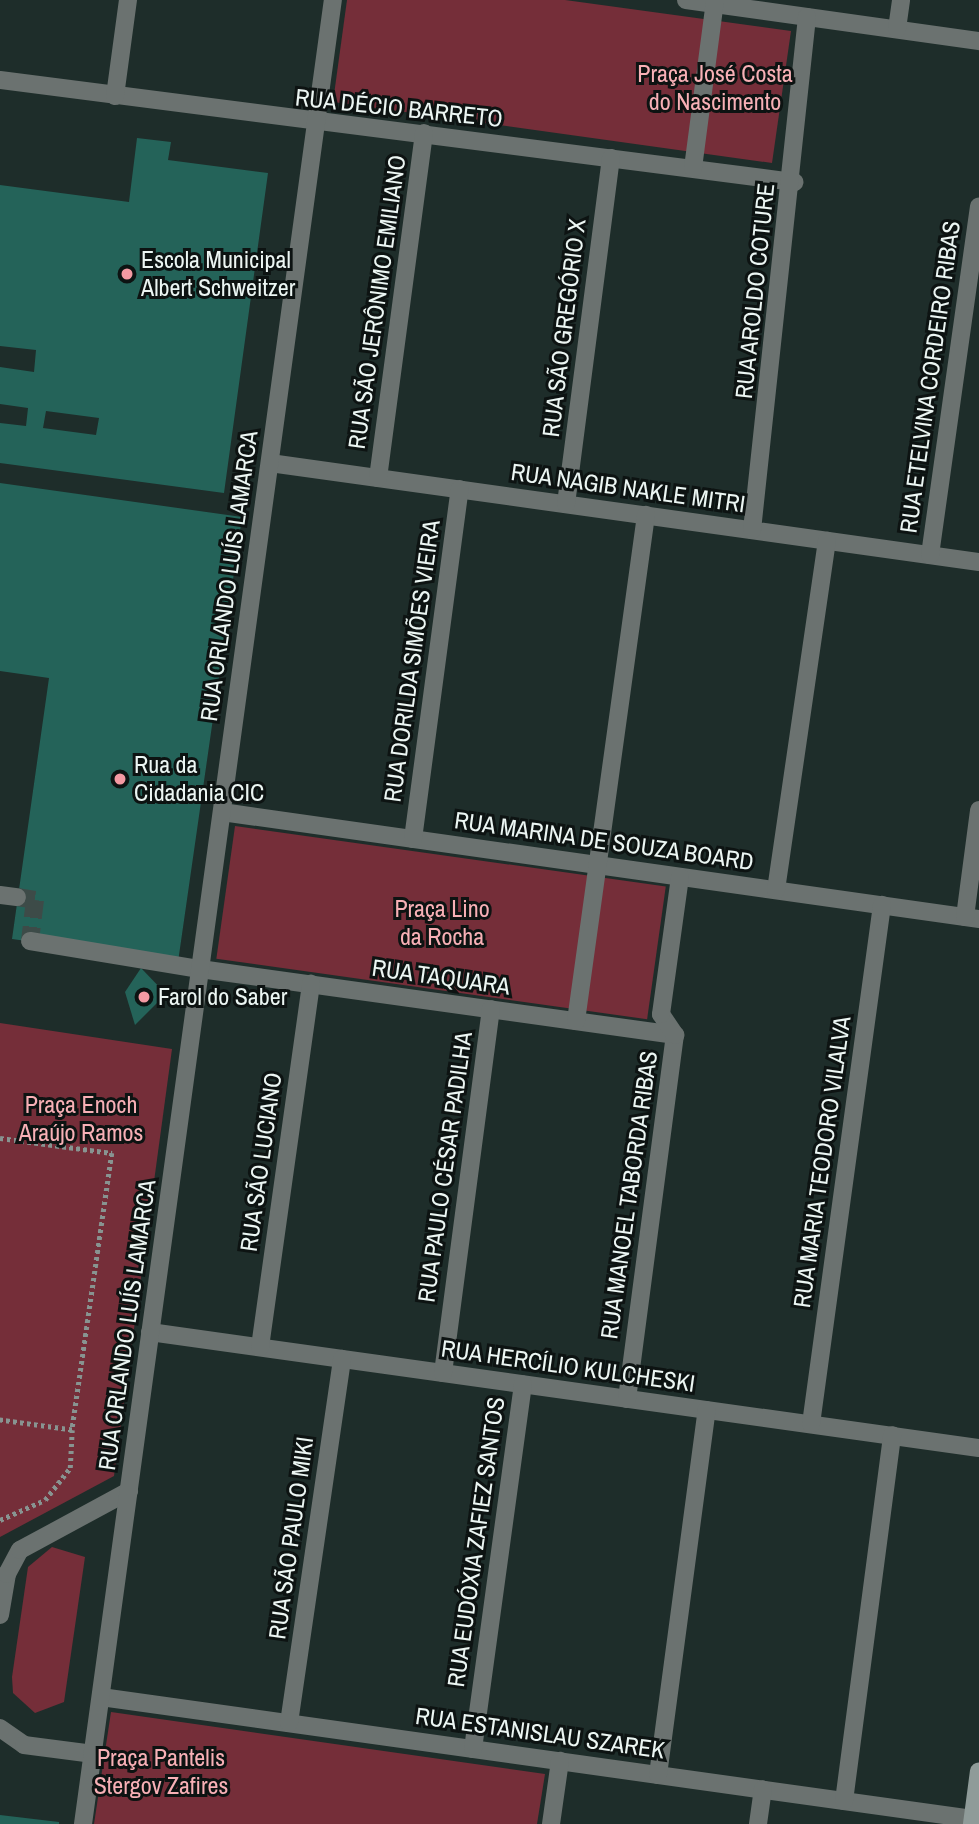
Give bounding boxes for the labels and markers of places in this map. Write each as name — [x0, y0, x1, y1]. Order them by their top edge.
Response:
place label: Escola Municipal Albert Schweitzer — [141, 246, 295, 302]
marker: Escola Municipal Albert Schweitzer — [119, 266, 135, 282]
place label: Rua da Cidadania CIC — [134, 751, 264, 807]
marker: Rua da Cidadania CIC — [112, 771, 128, 787]
place label: Farol do Saber — [158, 983, 287, 1011]
marker: Farol do Saber — [136, 989, 152, 1005]

